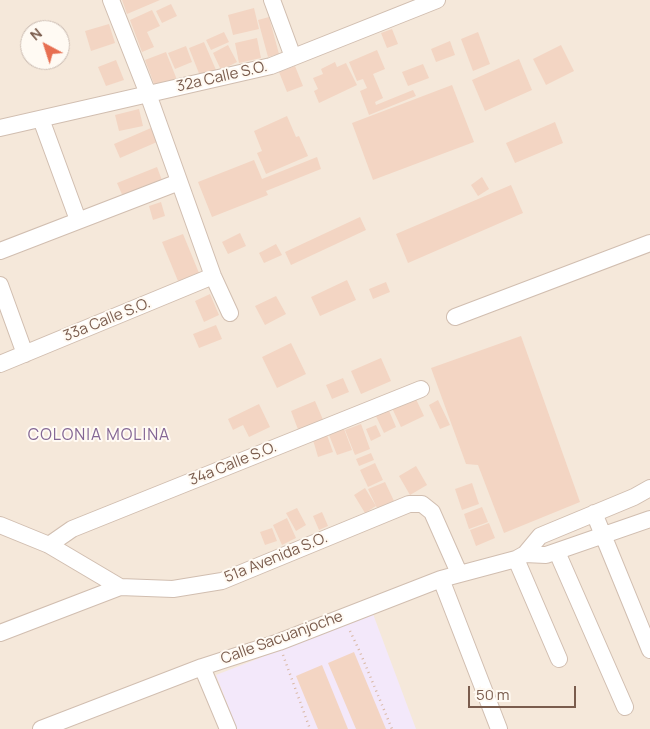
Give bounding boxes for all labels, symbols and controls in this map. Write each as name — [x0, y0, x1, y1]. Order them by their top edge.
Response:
north arrow — [20, 20, 70, 70]
text: N — [26, 23, 46, 44]
street label: 32a Calle S.O. — [175, 58, 269, 96]
street label: 33a Calle S.O. — [61, 294, 153, 346]
district label: COLONIA MOLINA — [26, 426, 172, 446]
street label: 34a Calle S.O. — [187, 438, 279, 490]
street label: 51a Avenida S.O. — [222, 529, 330, 587]
street label: Calle Sacuanjoche — [219, 608, 345, 668]
scale bar — [470, 676, 578, 708]
text: 50 m — [476, 684, 510, 705]

